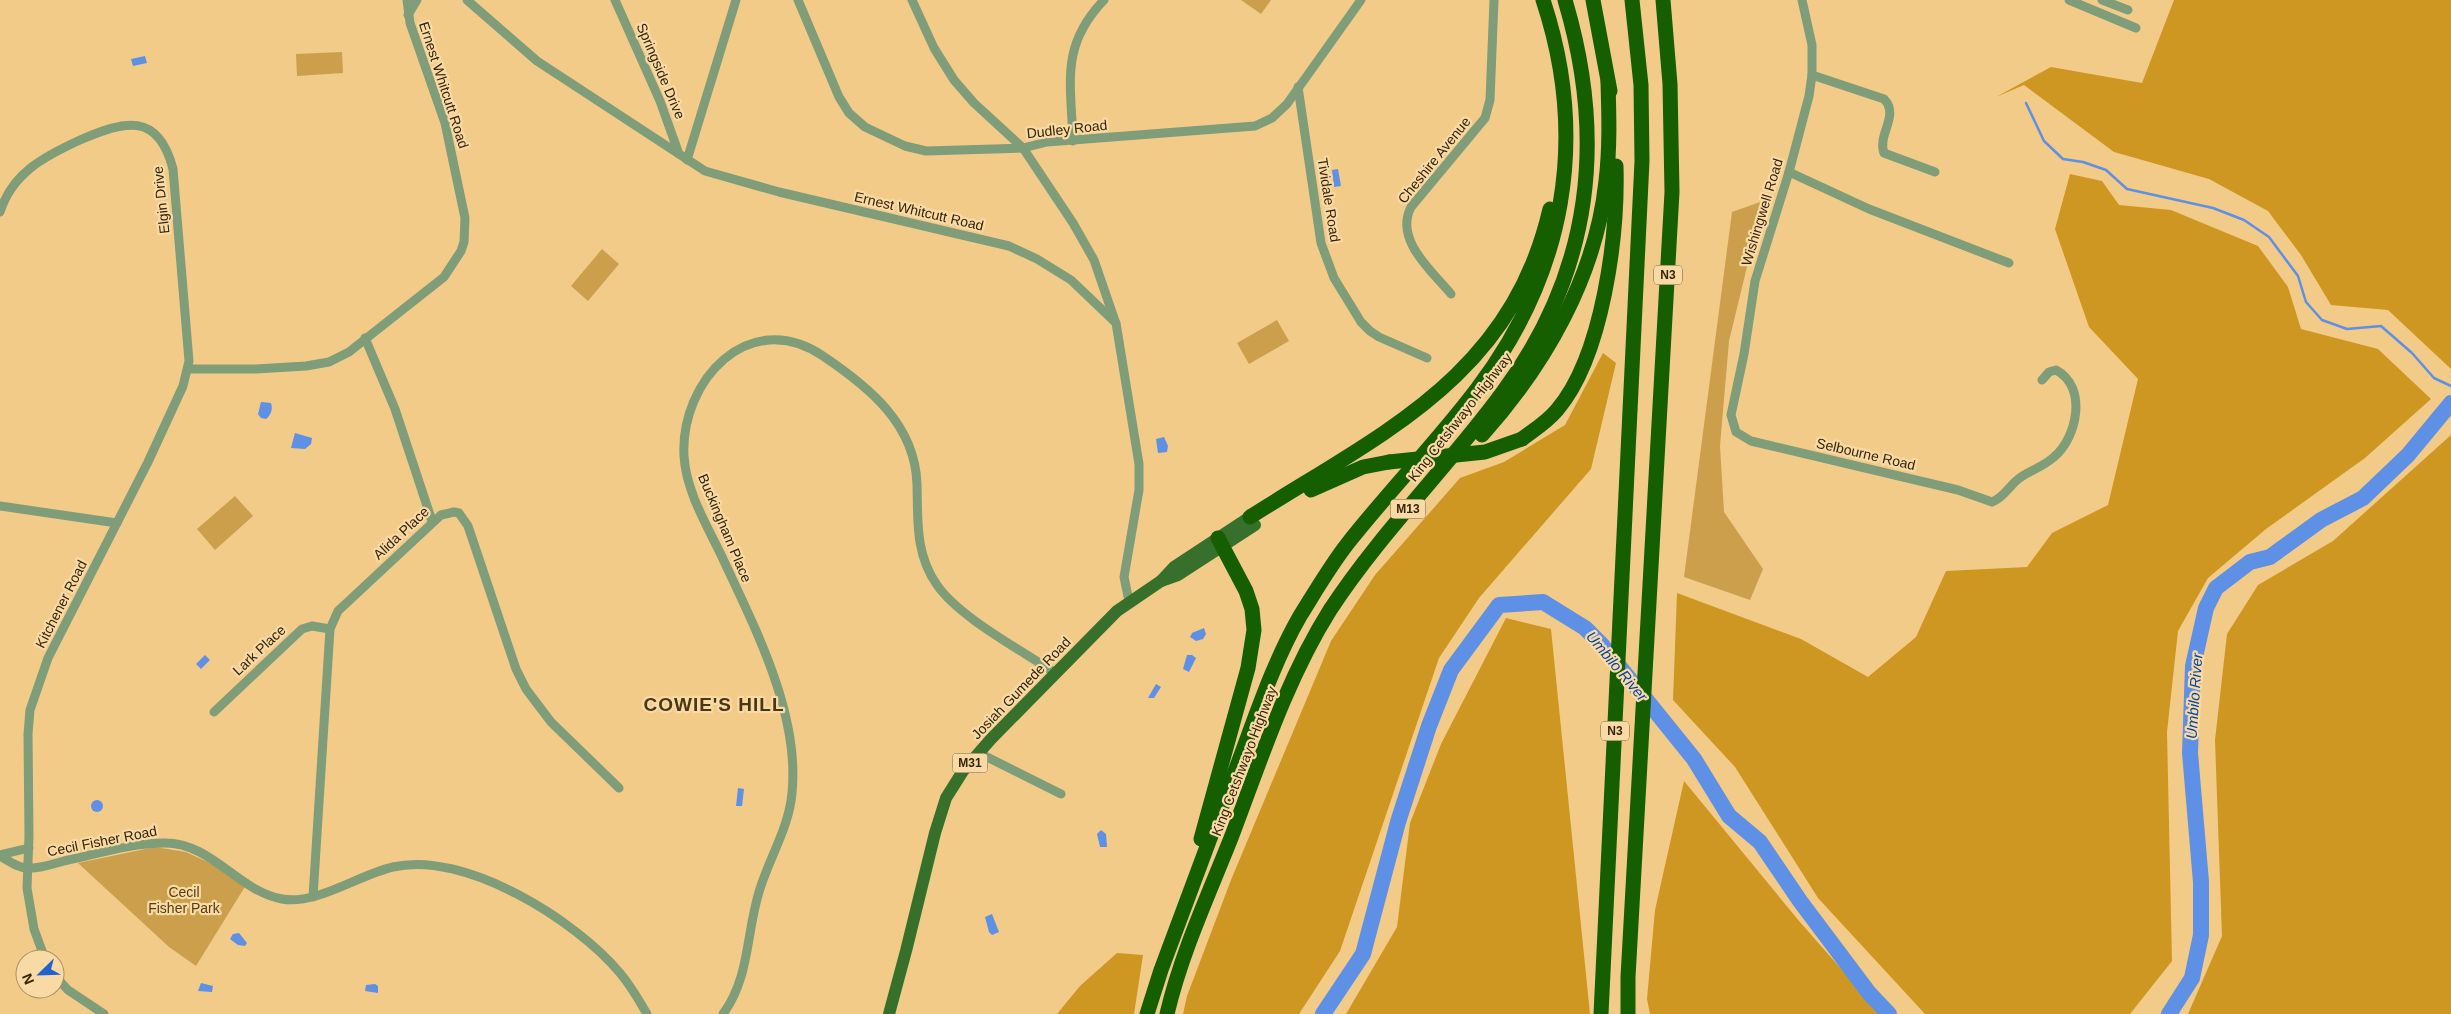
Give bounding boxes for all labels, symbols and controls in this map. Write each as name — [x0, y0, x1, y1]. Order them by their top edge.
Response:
street label: Ernest Whitcutt Road — [416, 20, 472, 150]
street label: Springside Drive — [634, 21, 689, 122]
street label: Cheshire Avenue — [1394, 113, 1474, 206]
street label: Dudley Road — [1026, 117, 1108, 141]
street label: Wishingwell Road — [1738, 156, 1786, 268]
street label: Tividale Road — [1314, 157, 1344, 243]
street label: Elgin Drive — [149, 165, 172, 235]
street label: Ernest Whitcutt Road — [853, 188, 985, 234]
road number: N3 — [1654, 266, 1682, 284]
street label: King Cetshwayo Highway — [1405, 350, 1515, 484]
street label: Selbourne Road — [1815, 435, 1917, 473]
street label: Buckingham Place — [695, 472, 755, 585]
road number: M13 — [1390, 499, 1426, 518]
street label: Alida Place — [370, 503, 432, 563]
street label: Kitchener Road — [32, 557, 90, 651]
street label: Lark Place — [229, 621, 289, 678]
water label: Umbilo River — [1583, 628, 1652, 705]
street label: Josiah Gumede Road — [968, 634, 1074, 742]
water label: Umbilo River — [2183, 652, 2206, 739]
street label: King Cetshwayo Highway — [1208, 684, 1280, 838]
district label: COWIE'S HILL — [643, 694, 785, 715]
road number: N3 — [1601, 721, 1629, 740]
road number: M31 — [952, 754, 988, 772]
street label: Cecil Fisher Road — [46, 823, 158, 859]
park label: Cecil Fisher Park — [148, 884, 221, 916]
north arrow — [15, 949, 65, 999]
text: N — [19, 971, 37, 987]

